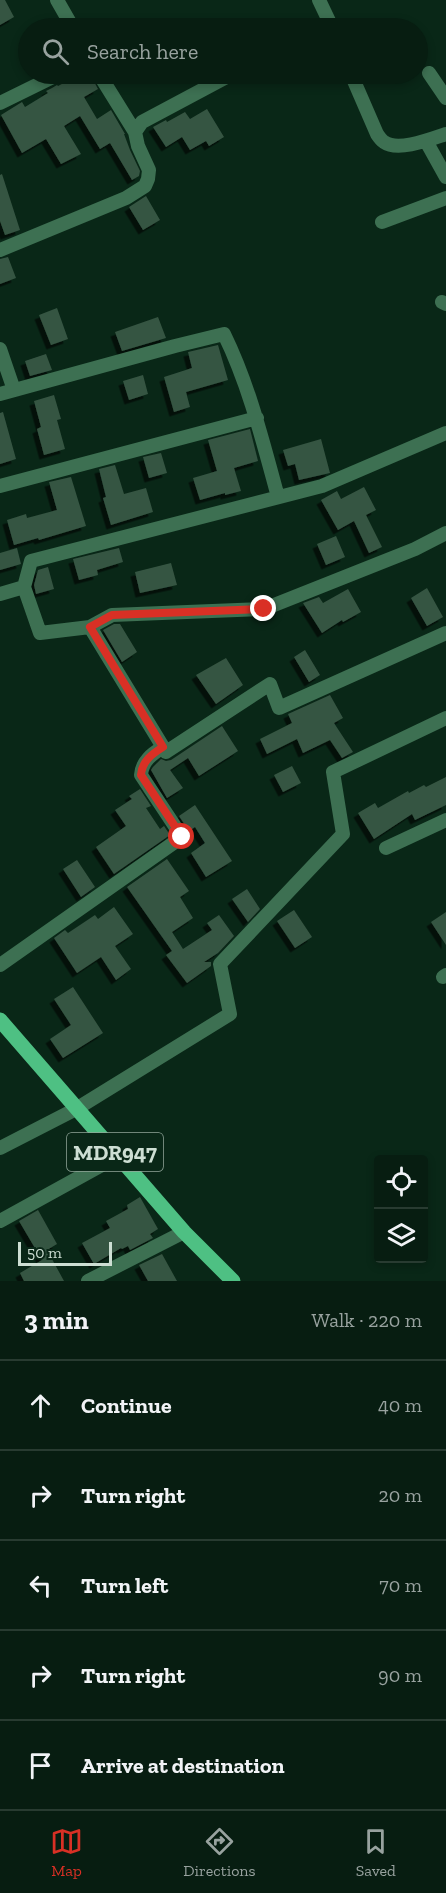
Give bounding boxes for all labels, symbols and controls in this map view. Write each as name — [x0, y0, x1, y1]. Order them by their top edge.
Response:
search box — [18, 18, 428, 84]
icon: search — [39, 35, 72, 68]
text: Search here — [87, 38, 198, 65]
route end — [250, 595, 276, 621]
route start — [168, 823, 194, 849]
road number: MDR947 — [67, 1133, 163, 1171]
map controls — [374, 1155, 428, 1263]
button: locate — [374, 1155, 428, 1209]
button: layers — [374, 1209, 428, 1263]
scale bar — [18, 1239, 112, 1266]
text: 50 m — [27, 1243, 62, 1262]
text: 3 min — [24, 1304, 89, 1336]
text: Walk · 220 m — [311, 1308, 422, 1332]
icon: ahead — [24, 1389, 57, 1422]
text: Continue — [81, 1392, 172, 1419]
text: 40 m — [378, 1393, 422, 1417]
icon: right — [24, 1479, 57, 1512]
text: Turn right — [81, 1482, 185, 1509]
text: 20 m — [378, 1483, 422, 1507]
icon: left — [24, 1569, 57, 1602]
text: Turn left — [81, 1572, 168, 1599]
text: 70 m — [379, 1573, 422, 1597]
icon: right — [24, 1659, 57, 1692]
text: Turn right — [81, 1662, 185, 1689]
text: 90 m — [378, 1663, 422, 1687]
icon: arrive — [24, 1749, 57, 1782]
text: Arrive at destination — [81, 1752, 284, 1779]
tab: Map — [50, 1825, 83, 1880]
tab: Directions — [183, 1825, 256, 1880]
tab: Saved — [356, 1825, 396, 1880]

